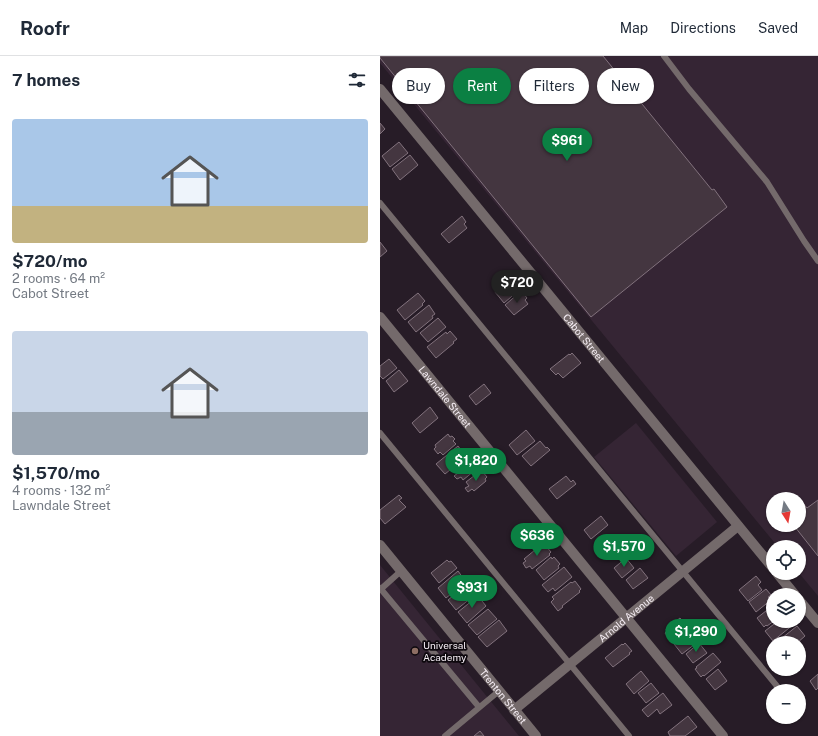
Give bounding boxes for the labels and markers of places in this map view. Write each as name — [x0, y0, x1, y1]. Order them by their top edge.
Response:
pin: $961 — [543, 128, 591, 162]
pin: $720 — [493, 270, 541, 304]
pin: $1,820 — [443, 448, 509, 482]
pin: $636 — [513, 523, 561, 557]
pin: $1,570 — [591, 534, 657, 568]
pin: $931 — [448, 575, 496, 609]
pin: $1,290 — [663, 619, 729, 653]
place label: Universal Academy — [423, 639, 467, 663]
marker: Universal Academy — [410, 646, 420, 656]

